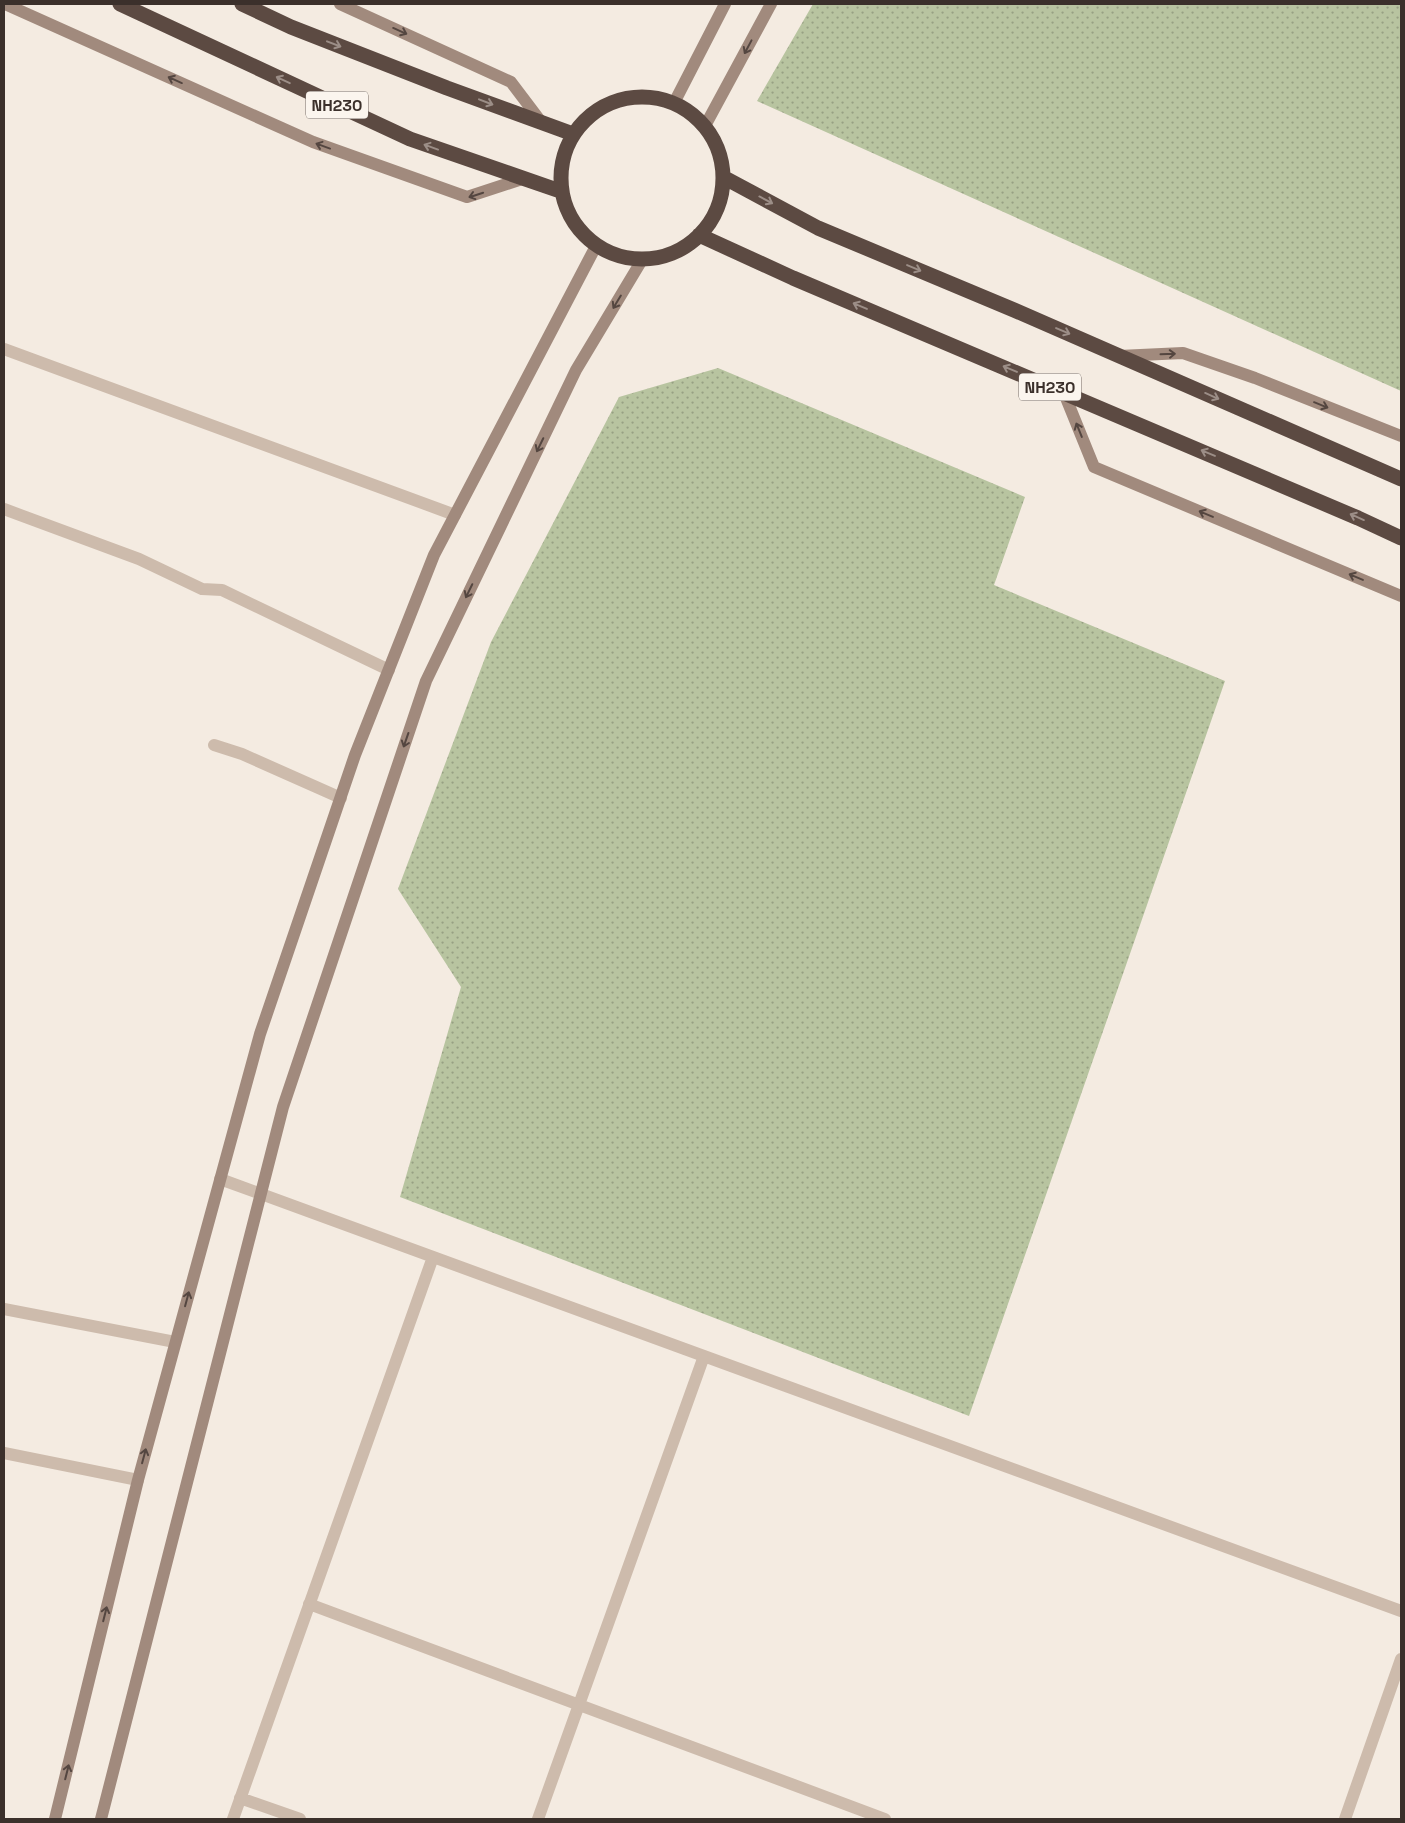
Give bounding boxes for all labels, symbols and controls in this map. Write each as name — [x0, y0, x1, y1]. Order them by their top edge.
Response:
one-way arrow — [392, 27, 407, 37]
one-way arrow — [743, 39, 753, 54]
one-way arrow — [326, 40, 342, 49]
one-way arrow — [168, 75, 183, 84]
one-way arrow — [276, 75, 291, 84]
road number: NH230 — [306, 92, 368, 118]
one-way arrow — [478, 98, 493, 107]
one-way arrow — [316, 141, 331, 150]
one-way arrow — [424, 142, 440, 151]
one-way arrow — [469, 190, 485, 200]
one-way arrow — [758, 196, 773, 206]
one-way arrow — [906, 264, 921, 274]
one-way arrow — [611, 294, 621, 308]
one-way arrow — [853, 301, 868, 310]
one-way arrow — [1055, 327, 1070, 337]
one-way arrow — [1160, 349, 1176, 358]
one-way arrow — [1003, 364, 1018, 374]
road number: NH230 — [1019, 374, 1081, 401]
one-way arrow — [1204, 392, 1219, 402]
one-way arrow — [1313, 400, 1328, 410]
one-way arrow — [1074, 422, 1083, 438]
one-way arrow — [535, 437, 545, 452]
one-way arrow — [1201, 448, 1216, 458]
one-way arrow — [1199, 509, 1214, 519]
one-way arrow — [1350, 512, 1365, 522]
one-way arrow — [1349, 572, 1364, 581]
one-way arrow — [464, 583, 474, 598]
one-way arrow — [401, 732, 410, 748]
one-way arrow — [183, 1292, 192, 1308]
one-way arrow — [140, 1449, 149, 1465]
one-way arrow — [101, 1606, 110, 1622]
one-way arrow — [63, 1764, 72, 1780]

